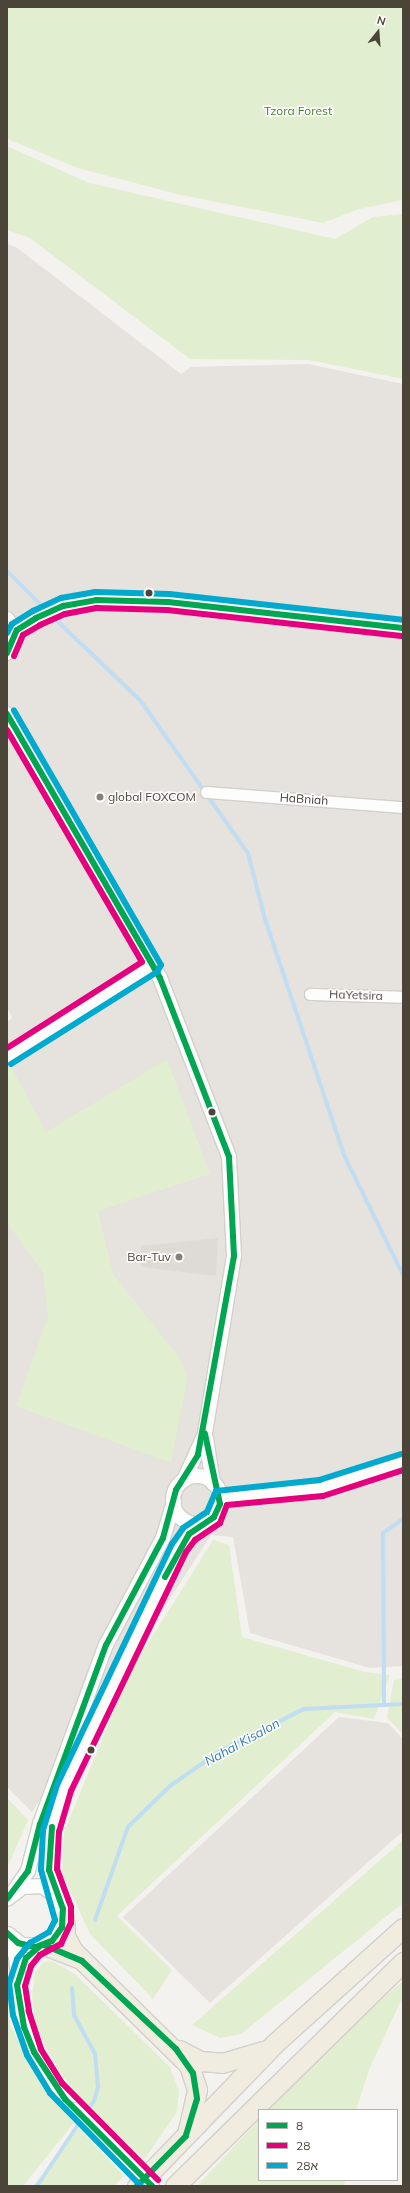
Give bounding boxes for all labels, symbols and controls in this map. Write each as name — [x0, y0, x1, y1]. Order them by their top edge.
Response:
north arrow — [358, 12, 398, 52]
text: N — [375, 13, 388, 28]
park label: Tzora Forest — [264, 104, 332, 118]
unlabelled marker — [144, 588, 154, 598]
place label: global FOXCOM — [108, 790, 196, 804]
street label: HaBniah — [279, 790, 329, 808]
marker: global FOXCOM — [95, 792, 105, 802]
street label: HaYetsira — [329, 987, 383, 1003]
unlabelled marker — [207, 1107, 217, 1117]
place label: Bar-Tuv — [127, 1250, 171, 1264]
marker: Bar-Tuv — [174, 1252, 184, 1262]
water label: Nahal Kisalon — [202, 1715, 282, 1769]
unlabelled marker — [86, 1745, 96, 1755]
legend — [258, 2109, 398, 2181]
text: 8 — [296, 2118, 303, 2133]
text: 28 — [296, 2138, 310, 2153]
text: 28א — [296, 2158, 318, 2173]

